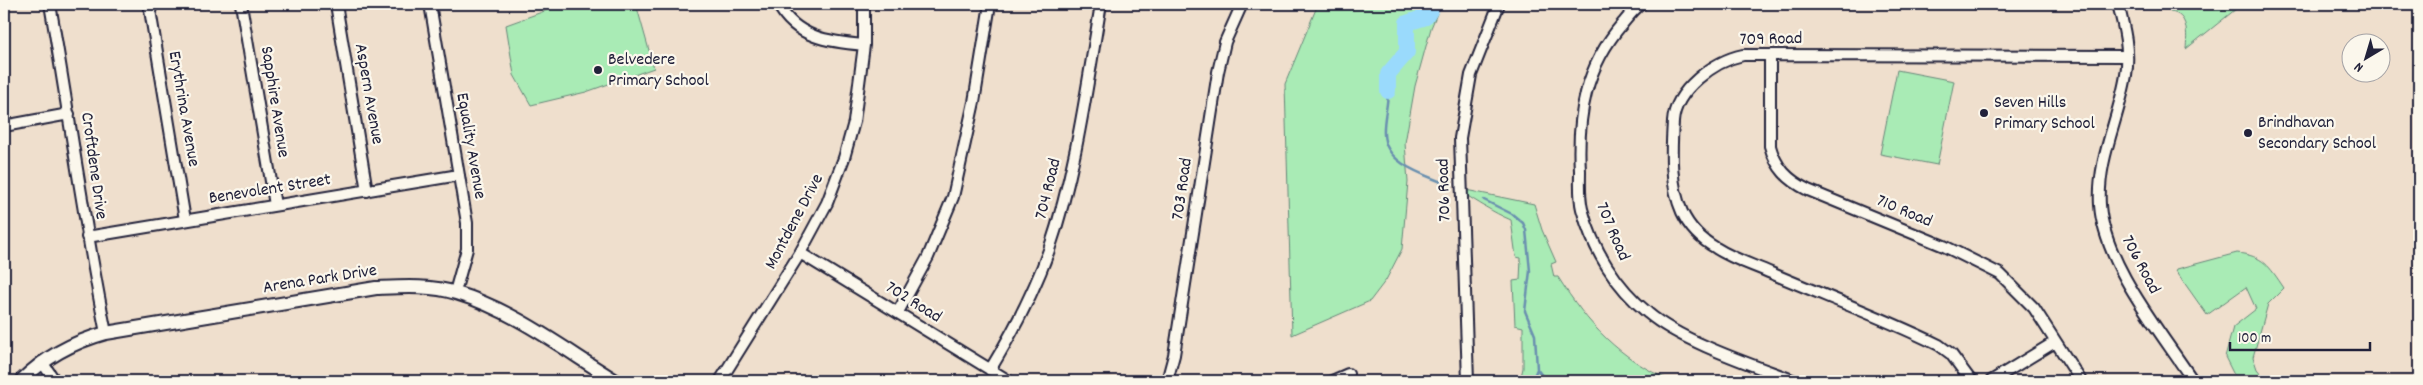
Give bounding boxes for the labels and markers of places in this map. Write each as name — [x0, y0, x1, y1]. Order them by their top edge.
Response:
place label: Belvedere Primary School — [608, 48, 709, 94]
marker: Belvedere Primary School — [592, 64, 604, 76]
place label: Seven Hills Primary School — [1994, 91, 2095, 137]
marker: Seven Hills Primary School — [1978, 107, 1990, 119]
place label: Brindhavan Secondary School — [2258, 111, 2377, 157]
marker: Brindhavan Secondary School — [2242, 127, 2254, 139]

